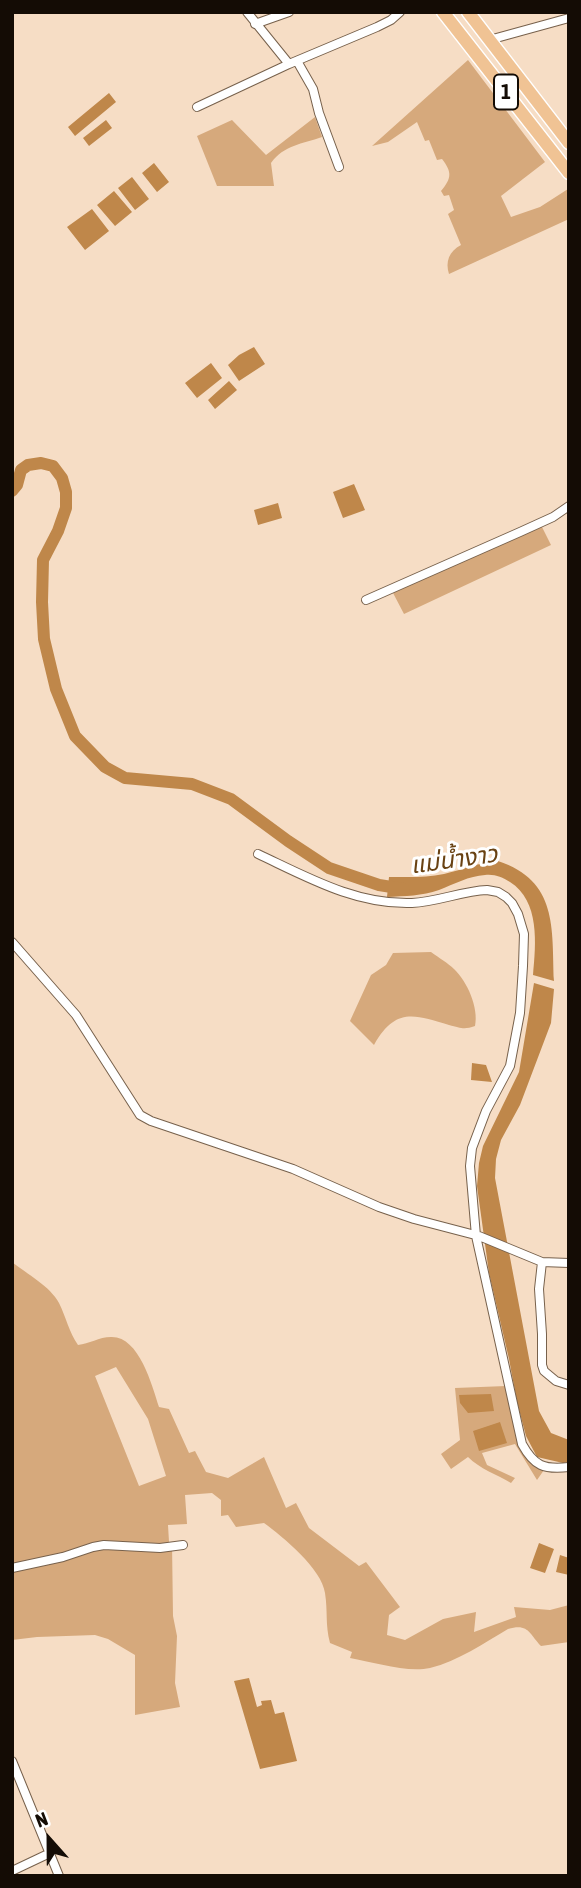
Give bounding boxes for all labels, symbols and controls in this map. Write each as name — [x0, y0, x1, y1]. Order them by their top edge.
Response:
road number: 1 — [494, 74, 518, 110]
water label: แม่น้ำงาว — [409, 840, 499, 880]
north arrow — [14, 1804, 84, 1874]
text: N — [32, 1807, 51, 1832]

